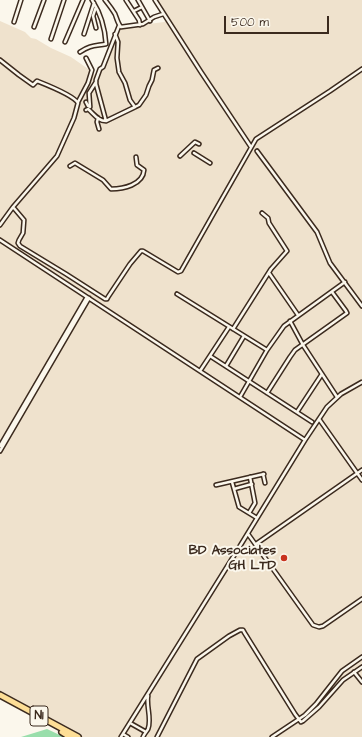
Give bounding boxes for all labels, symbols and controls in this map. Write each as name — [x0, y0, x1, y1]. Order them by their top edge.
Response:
scale bar — [226, 8, 331, 34]
text: 500 m — [231, 14, 269, 31]
place label: BD Associates GH LTD — [189, 543, 276, 574]
marker: BD Associates GH LTD — [279, 553, 289, 563]
road number: N1 — [30, 706, 48, 726]

